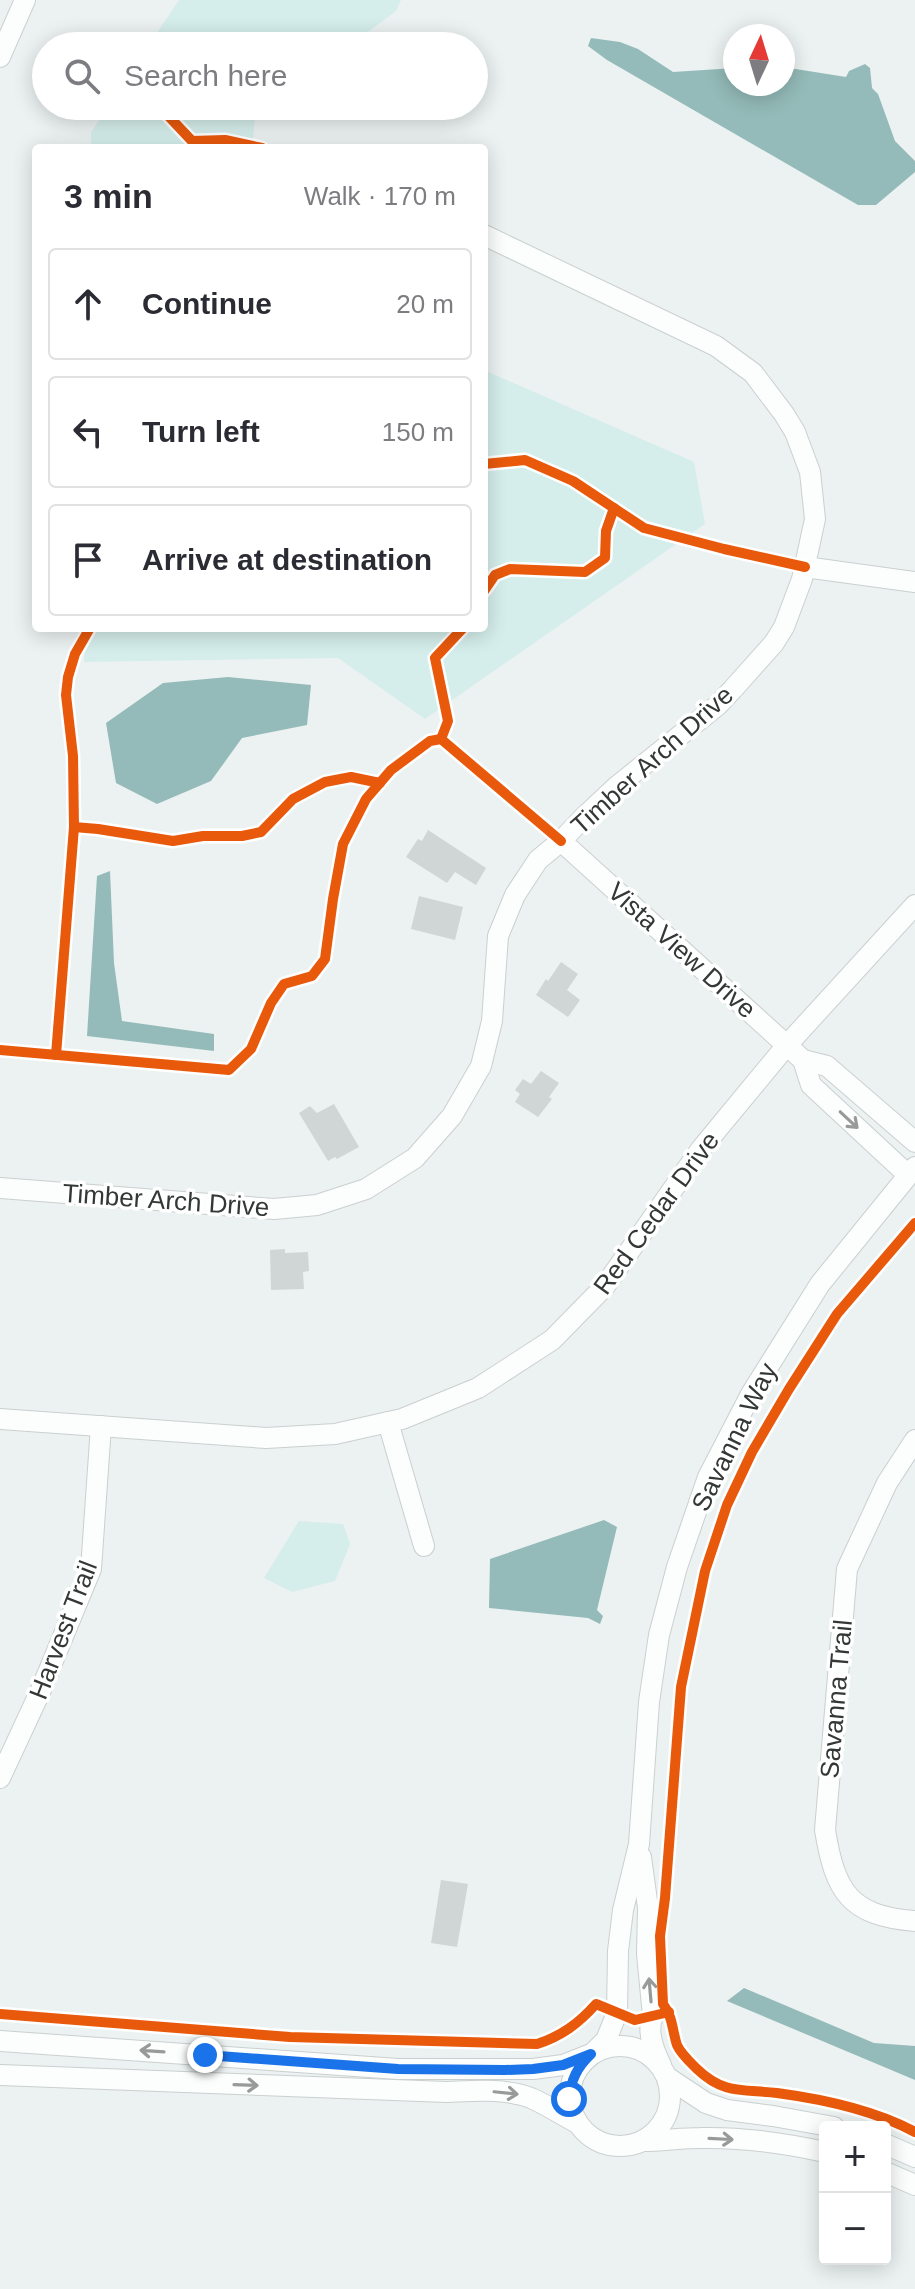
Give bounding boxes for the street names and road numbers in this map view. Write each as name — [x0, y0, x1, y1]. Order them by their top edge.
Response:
street label: Timber Arch Drive — [565, 680, 739, 840]
street label: Vista View Drive — [602, 876, 762, 1024]
street label: Red Cedar Drive — [587, 1126, 725, 1300]
street label: Timber Arch Drive — [62, 1178, 270, 1222]
street label: Savanna Way — [685, 1358, 783, 1516]
street label: Harvest Trail — [23, 1557, 103, 1703]
street label: Savanna Trail — [814, 1619, 858, 1779]

